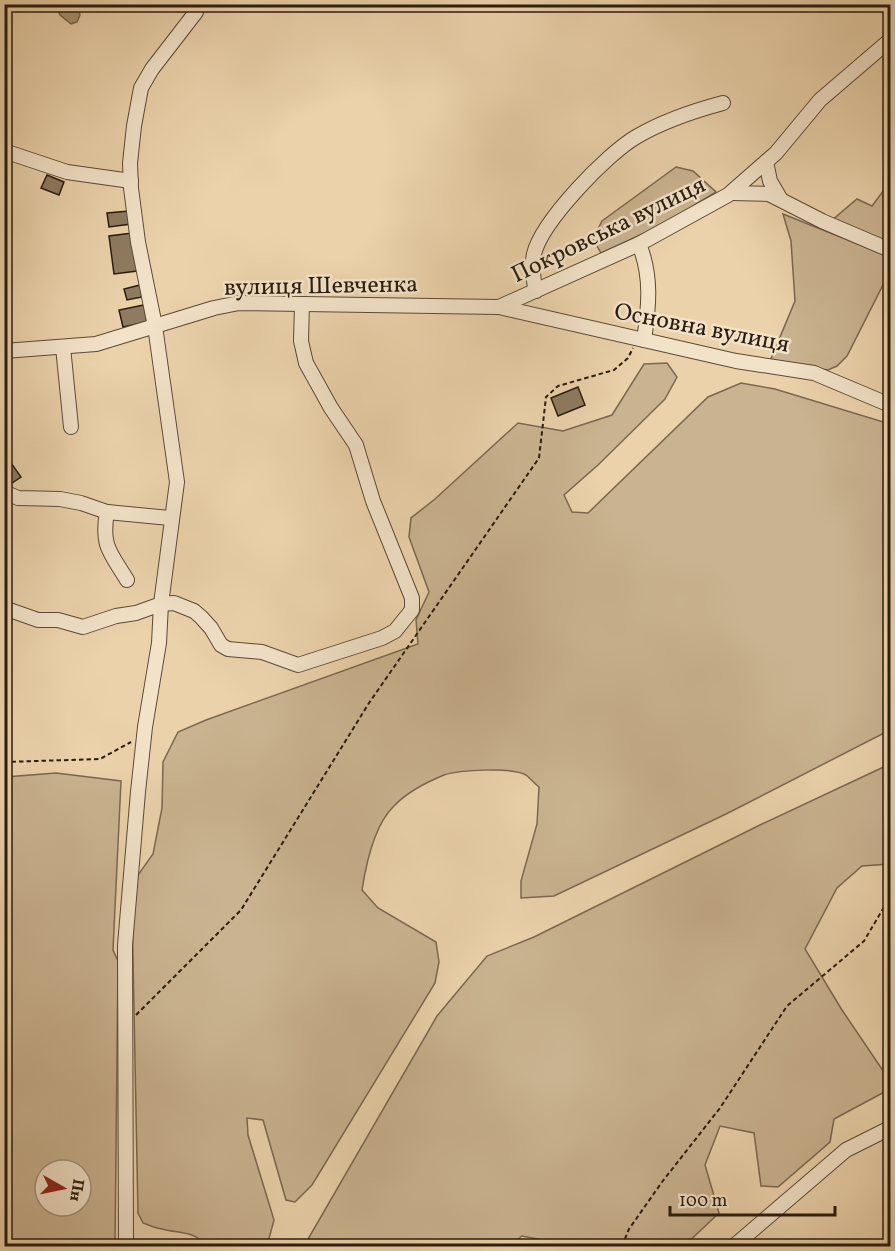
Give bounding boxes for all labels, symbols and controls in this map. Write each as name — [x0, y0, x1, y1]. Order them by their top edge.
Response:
street label: Покровська вулиця — [506, 169, 712, 293]
street label: вулиця Шевченка — [224, 268, 418, 306]
street label: Основна вулиця — [611, 295, 792, 363]
north arrow — [33, 1158, 93, 1218]
text: Пн — [63, 1177, 88, 1203]
scale bar — [670, 1179, 835, 1217]
text: 100 m — [679, 1189, 728, 1214]

